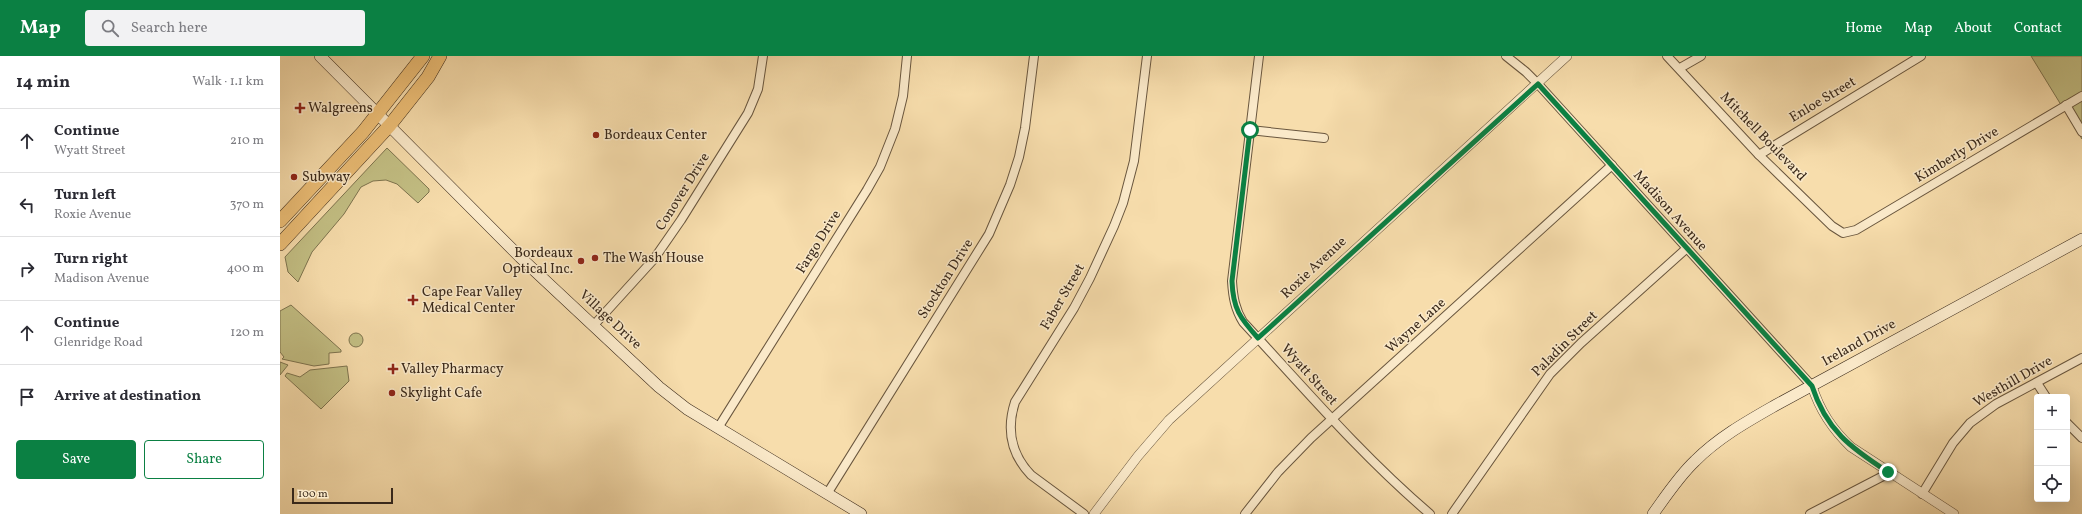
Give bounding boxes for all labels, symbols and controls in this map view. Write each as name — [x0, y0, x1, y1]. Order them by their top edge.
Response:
search box — [85, 10, 365, 46]
text: Map — [20, 15, 61, 41]
icon: search — [99, 17, 121, 39]
text: Search here — [131, 18, 208, 39]
text: Home — [1845, 19, 1882, 38]
text: Map — [1904, 19, 1932, 38]
text: About — [1954, 19, 1992, 38]
text: Contact — [2014, 19, 2062, 38]
text: 14 min — [16, 71, 70, 94]
text: Walk · 1.1 km — [192, 73, 264, 91]
street label: Enloe Street — [1786, 73, 1860, 127]
street label: Mitchell Boulevard — [1716, 88, 1811, 186]
place label: Walgreens — [308, 99, 373, 118]
marker: Walgreens — [295, 103, 305, 113]
text: Continue — [54, 121, 119, 142]
route start — [1241, 121, 1259, 139]
street label: Kimberly Drive — [1912, 122, 2003, 188]
place label: Bordeaux Center — [604, 126, 707, 145]
icon: ahead — [16, 130, 38, 152]
marker: Bordeaux Center — [591, 130, 601, 140]
text: 210 m — [230, 132, 264, 150]
text: Wyatt Street — [54, 142, 126, 160]
street label: Conover Drive — [651, 149, 715, 235]
street label: Madison Avenue — [1629, 167, 1712, 256]
place label: Subway — [302, 168, 351, 187]
marker: Subway — [289, 172, 299, 182]
text: Turn left — [54, 185, 116, 206]
icon: left — [16, 194, 38, 216]
text: 370 m — [230, 196, 264, 214]
text: Roxie Avenue — [54, 206, 131, 224]
street label: Fargo Drive — [792, 206, 846, 277]
street label: Roxie Avenue — [1277, 232, 1351, 303]
street label: Stockton Drive — [914, 235, 978, 323]
place label: Bordeaux Optical Inc. — [503, 244, 573, 279]
text: Turn right — [54, 249, 128, 270]
place label: The Wash House — [603, 249, 704, 268]
marker: The Wash House — [590, 253, 600, 263]
marker: Bordeaux Optical Inc. — [576, 256, 586, 266]
icon: right — [16, 258, 38, 280]
text: 400 m — [227, 260, 264, 278]
street label: Faber Street — [1036, 260, 1090, 334]
text: Madison Avenue — [54, 270, 149, 288]
place label: Cape Fear Valley Medical Center — [422, 283, 523, 318]
street label: Village Drive — [575, 286, 646, 354]
marker: Cape Fear Valley Medical Center — [407, 294, 419, 306]
street label: Wayne Lane — [1382, 294, 1450, 358]
street label: Paladin Street — [1528, 307, 1602, 381]
text: Continue — [54, 313, 119, 334]
street label: Ireland Drive — [1819, 315, 1900, 371]
icon: ahead — [16, 322, 38, 344]
text: 120 m — [230, 324, 264, 342]
text: Glenridge Road — [54, 334, 143, 352]
street label: Wyatt Street — [1276, 340, 1342, 410]
street label: Westhill Drive — [1970, 351, 2056, 412]
place label: Valley Pharmacy — [401, 360, 504, 379]
marker: Valley Pharmacy — [388, 364, 398, 374]
place label: Skylight Cafe — [400, 384, 482, 403]
icon: arrive — [16, 386, 38, 408]
text: Arrive at destination — [54, 386, 201, 407]
marker: Skylight Cafe — [387, 388, 397, 398]
map controls — [2034, 394, 2070, 502]
button: + — [2034, 394, 2070, 430]
button: − — [2034, 430, 2070, 466]
button: Save — [16, 440, 136, 479]
button: Share — [144, 440, 264, 479]
route end — [1879, 463, 1897, 481]
button: locate — [2034, 466, 2070, 502]
scale bar — [292, 486, 393, 505]
text: 100 m — [298, 487, 328, 502]

